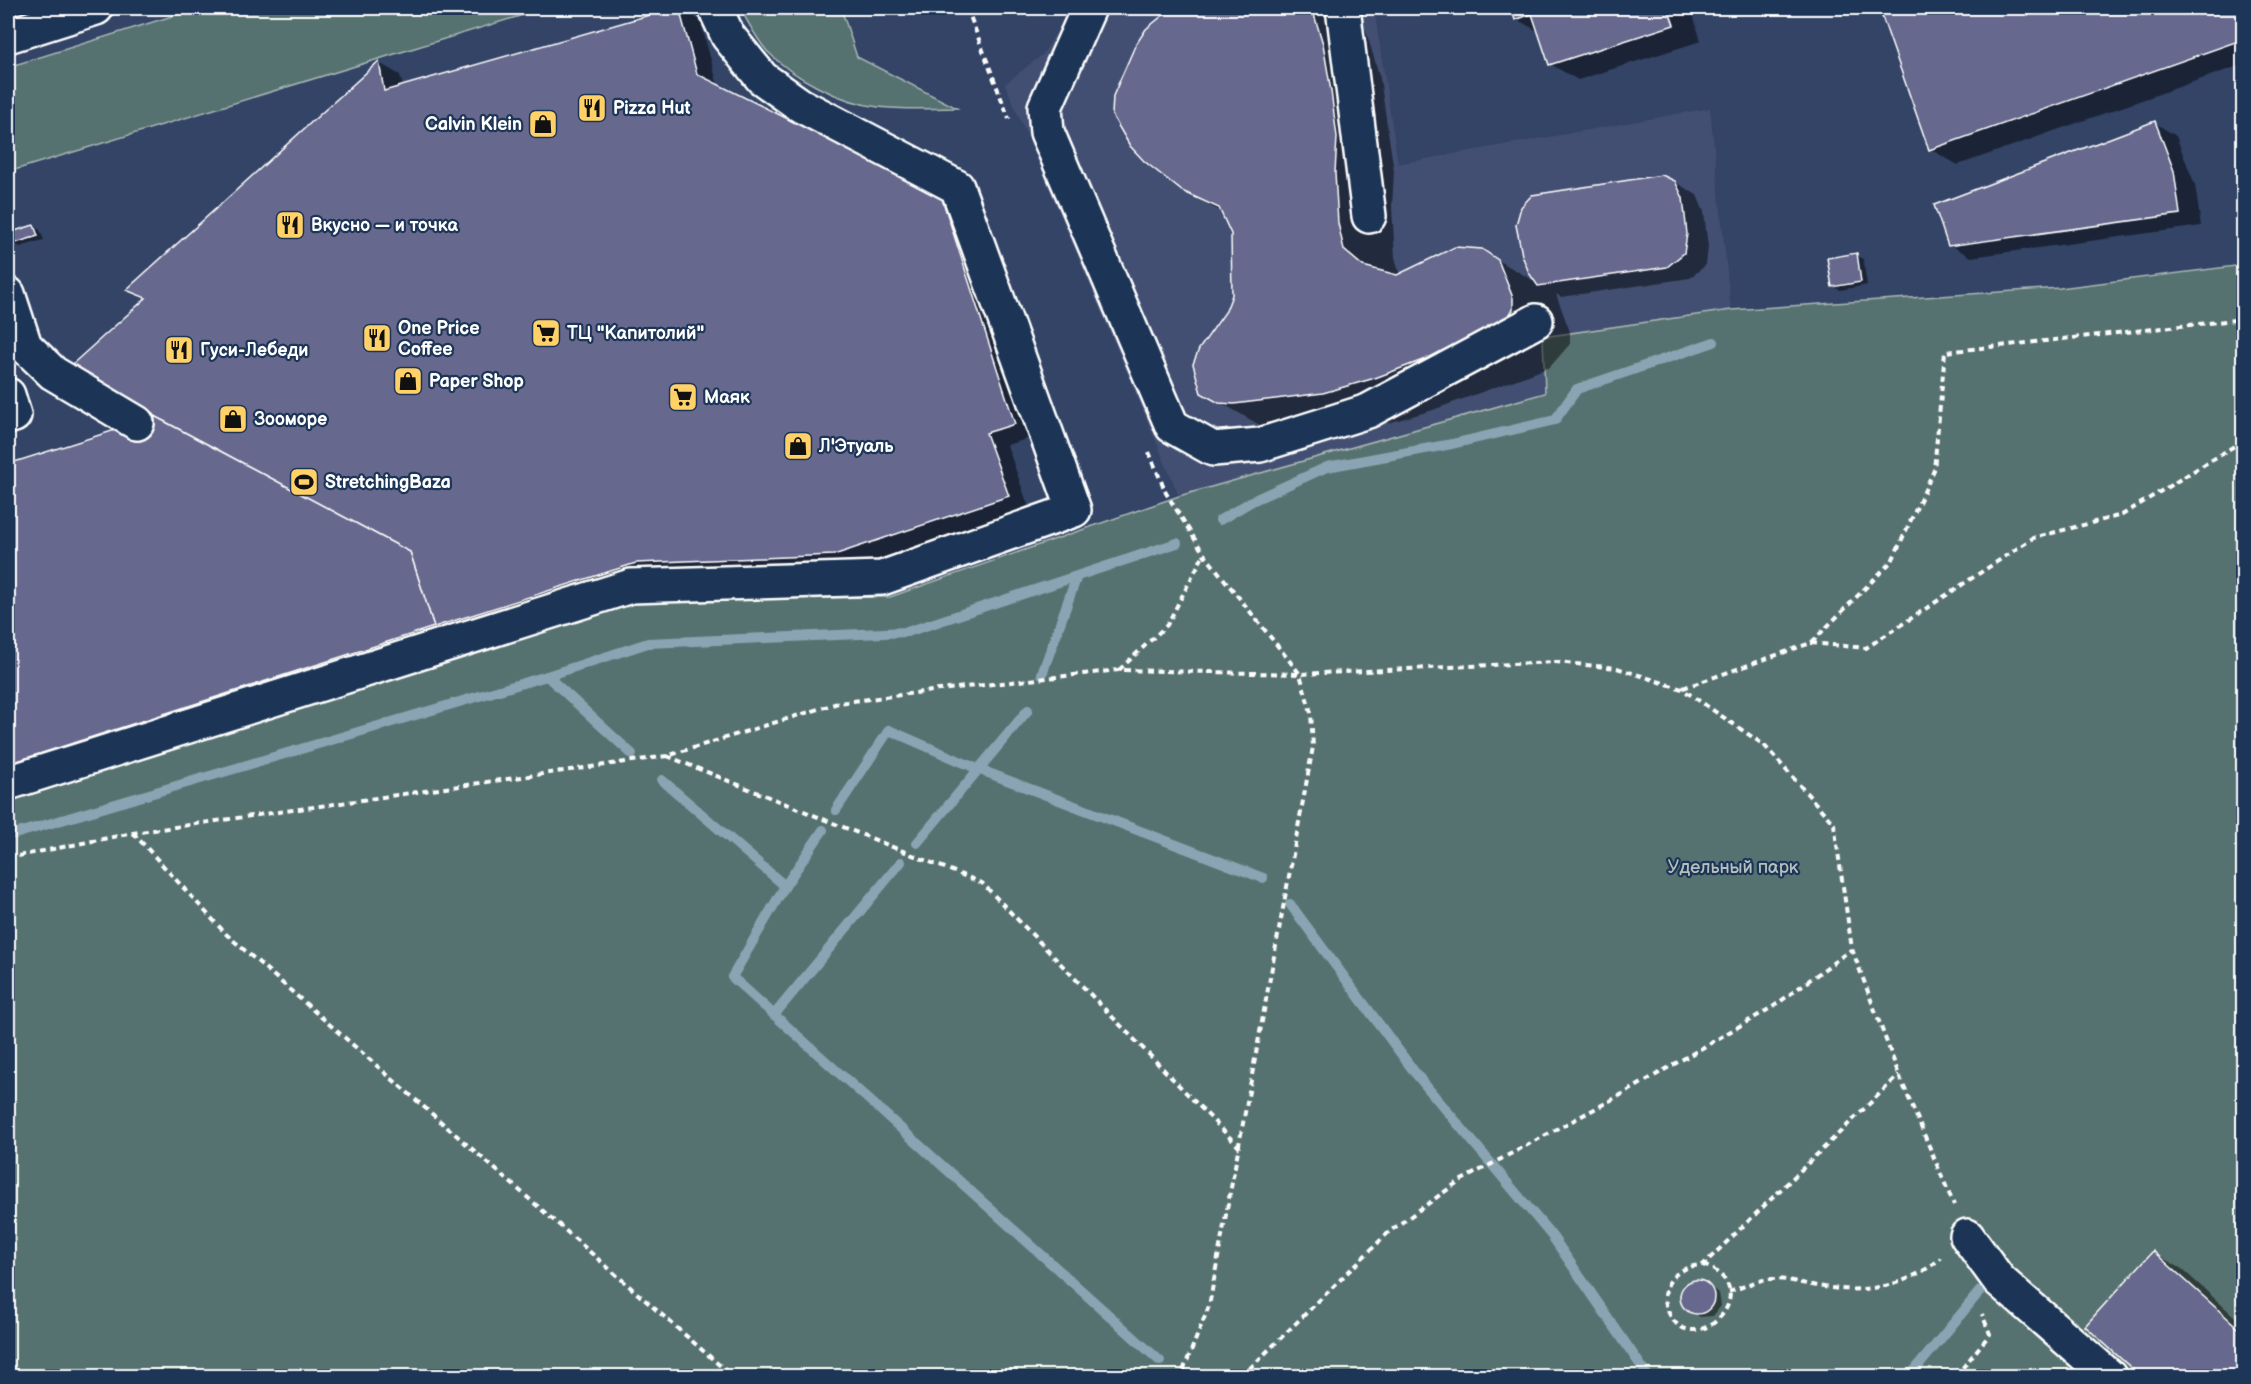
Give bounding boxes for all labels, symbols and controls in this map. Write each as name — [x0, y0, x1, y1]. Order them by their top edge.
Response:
restaurant icon: Pizza Hut — [576, 92, 608, 124]
place label: Pizza Hut — [613, 98, 691, 119]
shop icon: Calvin Klein — [527, 108, 559, 140]
place label: Calvin Klein — [425, 114, 522, 135]
restaurant icon: Вкусно — и точка — [274, 209, 306, 241]
place label: Вкусно — и точка — [311, 215, 458, 236]
supermarket icon: ТЦ "Капитолий" — [530, 317, 562, 349]
place label: One Price Coffee — [398, 318, 480, 360]
restaurant icon: One Price Coffee — [361, 322, 393, 354]
place label: ТЦ "Капитолий" — [567, 323, 704, 344]
restaurant icon: Гуси-Лебеди — [163, 334, 195, 366]
place label: Гуси-Лебеди — [200, 340, 308, 361]
shop icon: Paper Shop — [392, 365, 424, 397]
place label: Paper Shop — [429, 371, 524, 392]
supermarket icon: Маяк — [667, 381, 699, 413]
place label: Маяк — [704, 387, 750, 408]
shop icon: Зооморе — [217, 403, 249, 435]
place label: Зооморе — [254, 409, 327, 430]
shop icon: Л'Этуаль — [782, 430, 814, 462]
place label: Л'Этуаль — [818, 436, 894, 457]
sports icon: StretchingBaza — [288, 466, 320, 498]
place label: StretchingBaza — [325, 472, 451, 493]
park label: Удельный парк — [1668, 857, 1799, 878]

